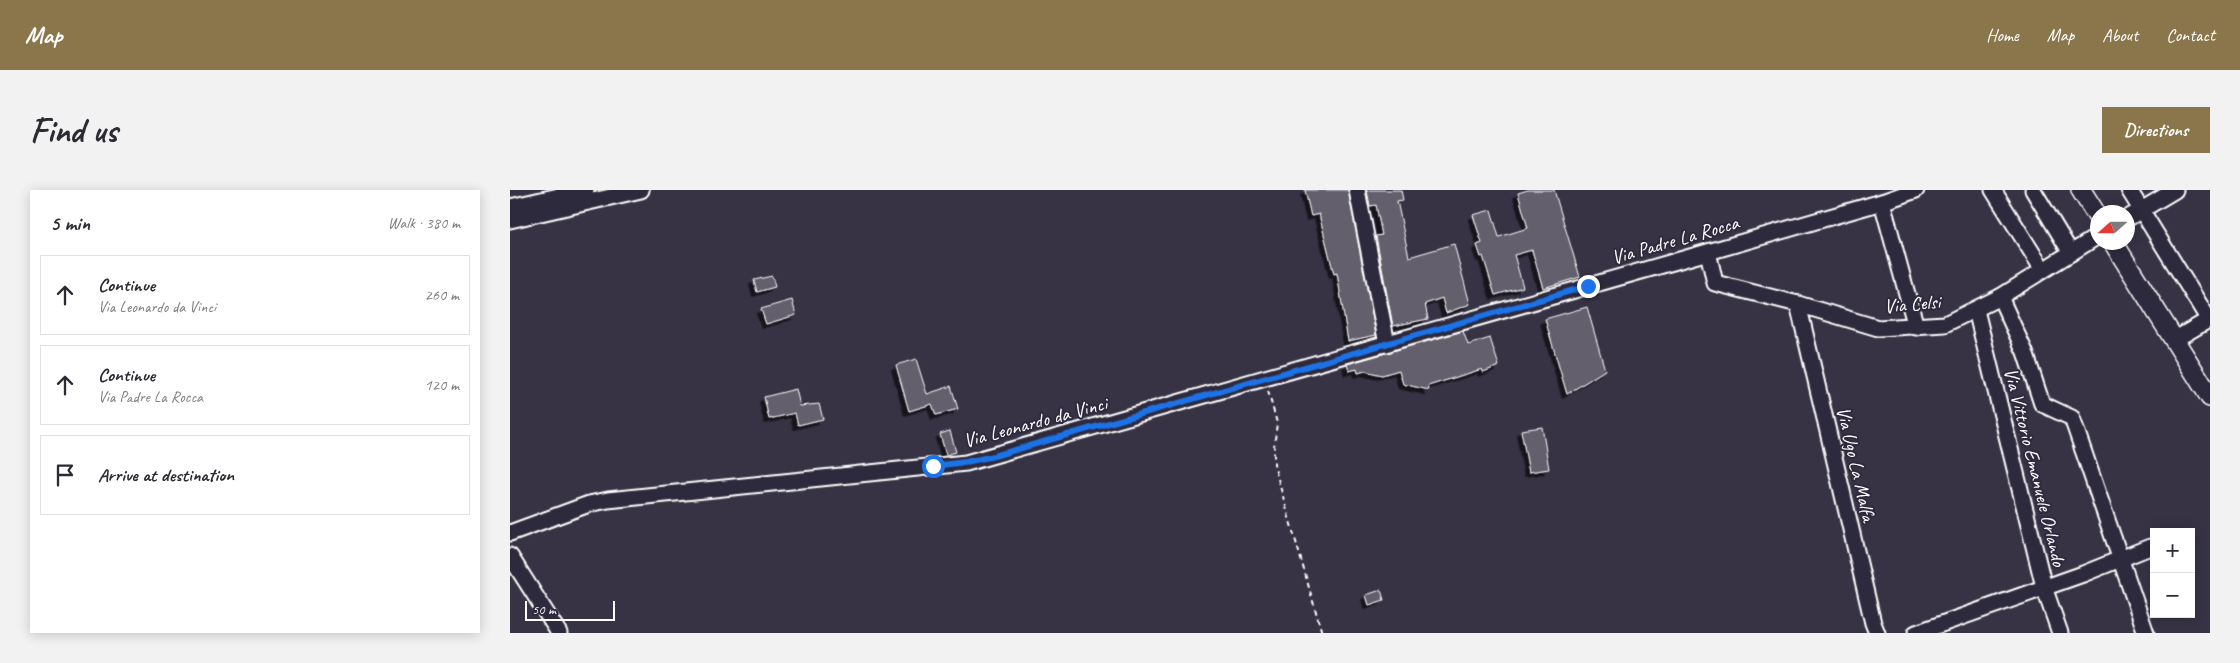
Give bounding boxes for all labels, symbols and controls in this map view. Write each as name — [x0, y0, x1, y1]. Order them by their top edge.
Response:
text: Map — [25, 20, 62, 50]
text: Home — [1986, 24, 2019, 46]
text: Map — [2047, 24, 2074, 46]
text: About — [2102, 24, 2138, 46]
text: Contact — [2166, 24, 2215, 46]
button: Directions — [2102, 107, 2210, 153]
text: Find us — [30, 108, 117, 153]
north arrow — [2090, 205, 2135, 250]
text: 5 min — [50, 210, 90, 236]
street label: Via Padre La Rocca — [1608, 210, 1743, 270]
text: Walk · 380 m — [388, 213, 460, 233]
text: Continue — [98, 273, 155, 297]
route end — [1577, 275, 1600, 298]
icon: ahead — [51, 281, 79, 309]
text: 260 m — [425, 285, 459, 305]
street label: Via Celsi — [1883, 289, 1943, 319]
text: Via Leonardo da Vinci — [98, 297, 216, 317]
text: Continue — [98, 363, 155, 387]
street label: Via Vittorio Emanuele Orlando — [1998, 365, 2072, 570]
icon: ahead — [51, 371, 79, 399]
text: 120 m — [425, 375, 459, 395]
text: Via Padre La Rocca — [98, 387, 203, 407]
street label: Via Leonardo da Vinci — [960, 390, 1112, 453]
street label: Via Ugo La Malfa — [1831, 404, 1882, 526]
route start — [922, 455, 945, 478]
icon: arrive — [51, 461, 79, 489]
text: Arrive at destination — [98, 463, 234, 487]
map controls — [2150, 528, 2195, 618]
button: + — [2150, 528, 2195, 573]
button: − — [2150, 573, 2195, 618]
scale bar — [525, 598, 615, 621]
text: 50 m — [532, 601, 556, 618]

